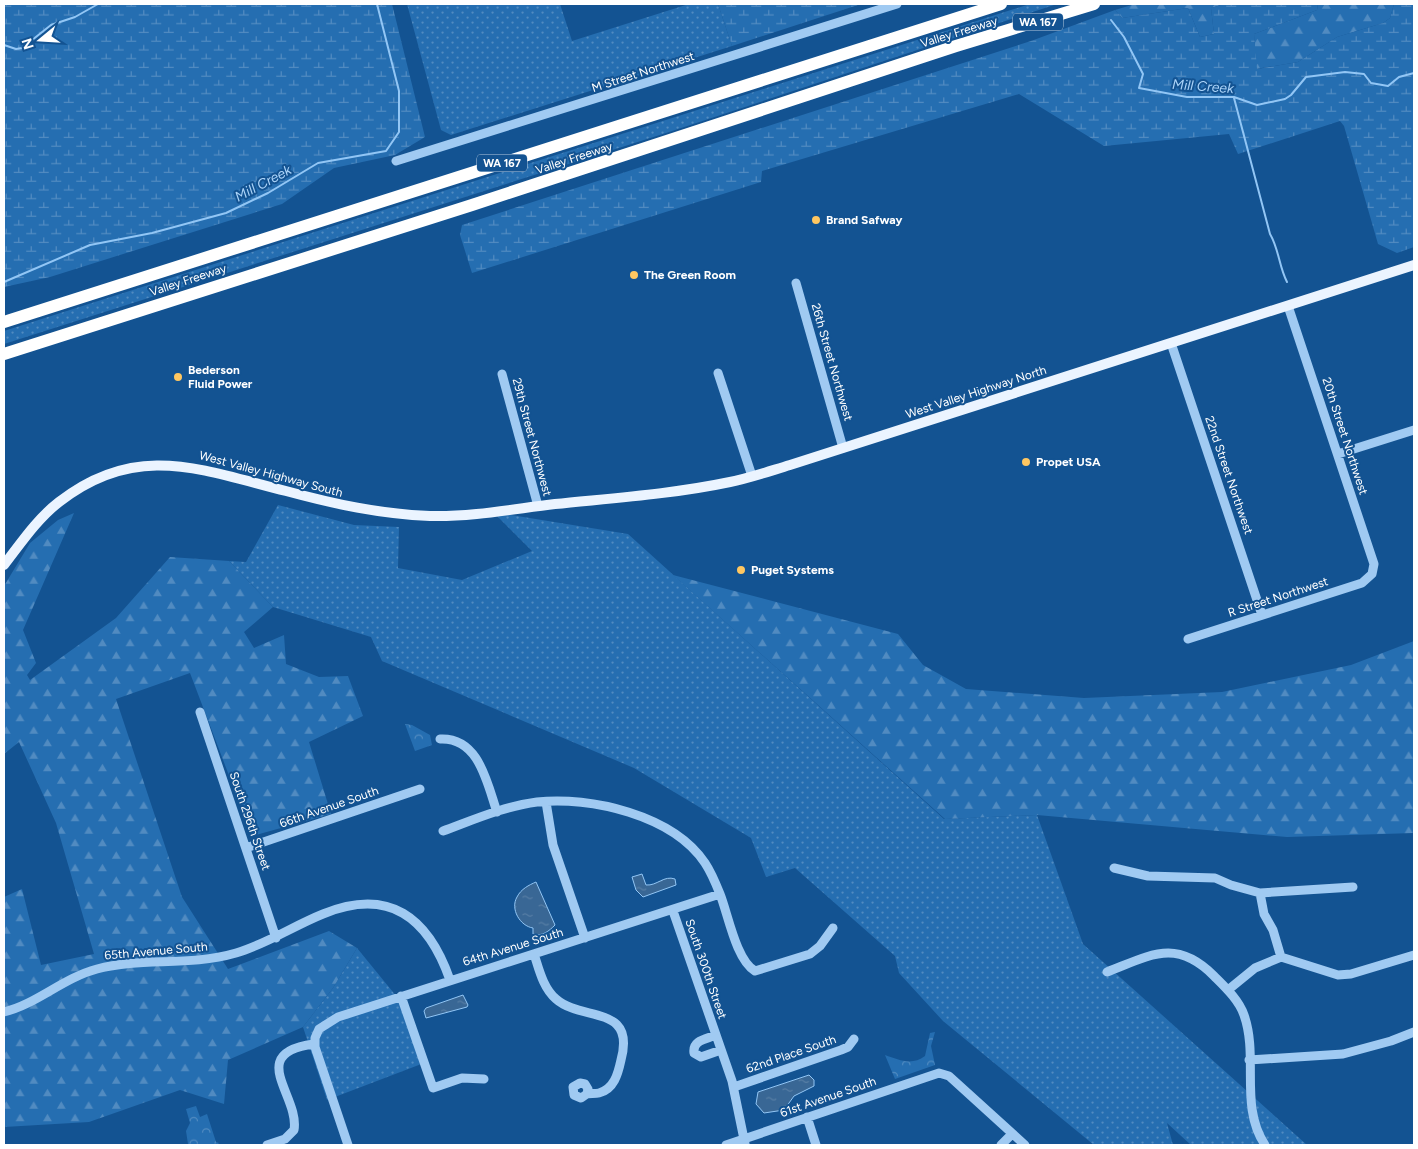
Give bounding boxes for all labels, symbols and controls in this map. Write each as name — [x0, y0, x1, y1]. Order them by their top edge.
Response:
street label: Valley Freeway — [919, 13, 1000, 50]
road number: WA 167 — [1013, 14, 1063, 31]
north arrow — [15, 15, 65, 65]
text: N — [18, 36, 38, 52]
street label: M Street Northwest — [590, 49, 697, 95]
water label: Mill Creek — [1172, 76, 1236, 97]
street label: Valley Freeway — [534, 139, 615, 177]
road number: WA 167 — [477, 154, 527, 172]
water label: Mill Creek — [232, 161, 296, 205]
place label: Brand Safway — [826, 213, 903, 227]
marker: Brand Safway — [810, 214, 822, 226]
street label: Valley Freeway — [148, 261, 229, 299]
place label: The Green Room — [644, 268, 736, 282]
marker: The Green Room — [628, 269, 640, 281]
street label: 26th Street Northwest — [809, 302, 856, 423]
place label: Bederson Fluid Power — [188, 363, 253, 391]
street label: West Valley Highway North — [904, 363, 1048, 421]
marker: Bederson Fluid Power — [172, 371, 184, 383]
street label: 29th Street Northwest — [509, 376, 555, 498]
street label: 20th Street Northwest — [1319, 376, 1371, 497]
street label: 22nd Street Northwest — [1202, 414, 1256, 536]
street label: West Valley Highway South — [198, 448, 345, 500]
place label: Propet USA — [1036, 455, 1101, 469]
marker: Propet USA — [1020, 456, 1032, 468]
place label: Puget Systems — [751, 563, 834, 577]
marker: Puget Systems — [735, 564, 747, 576]
street label: R Street Northwest — [1226, 574, 1330, 620]
street label: South 296th Street — [227, 770, 274, 873]
street label: 66th Avenue South — [278, 783, 381, 830]
street label: South 300th Street — [682, 917, 730, 1021]
street label: 64th Avenue South — [461, 925, 565, 969]
street label: 65th Avenue South — [104, 939, 209, 962]
street label: 62nd Place South — [744, 1032, 838, 1076]
street label: 61st Avenue South — [778, 1074, 878, 1120]

